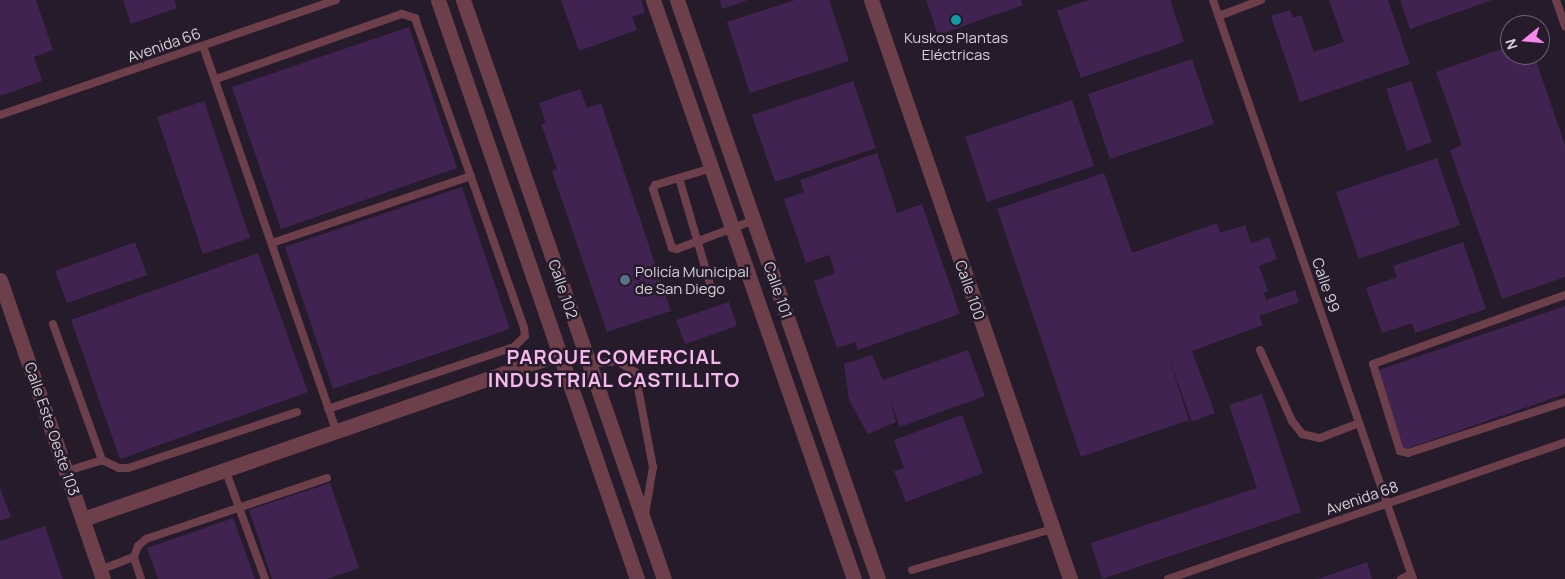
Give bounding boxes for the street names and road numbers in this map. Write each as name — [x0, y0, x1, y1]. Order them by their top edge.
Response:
street label: Avenida 66 — [125, 24, 203, 66]
street label: Calle 99 — [1308, 255, 1344, 315]
street label: Calle 102 — [544, 257, 582, 321]
street label: Calle 100 — [951, 258, 989, 322]
street label: Calle 101 — [760, 259, 796, 321]
street label: Calle Este Oeste 103 — [21, 360, 83, 498]
street label: Avenida 68 — [1323, 477, 1401, 519]

